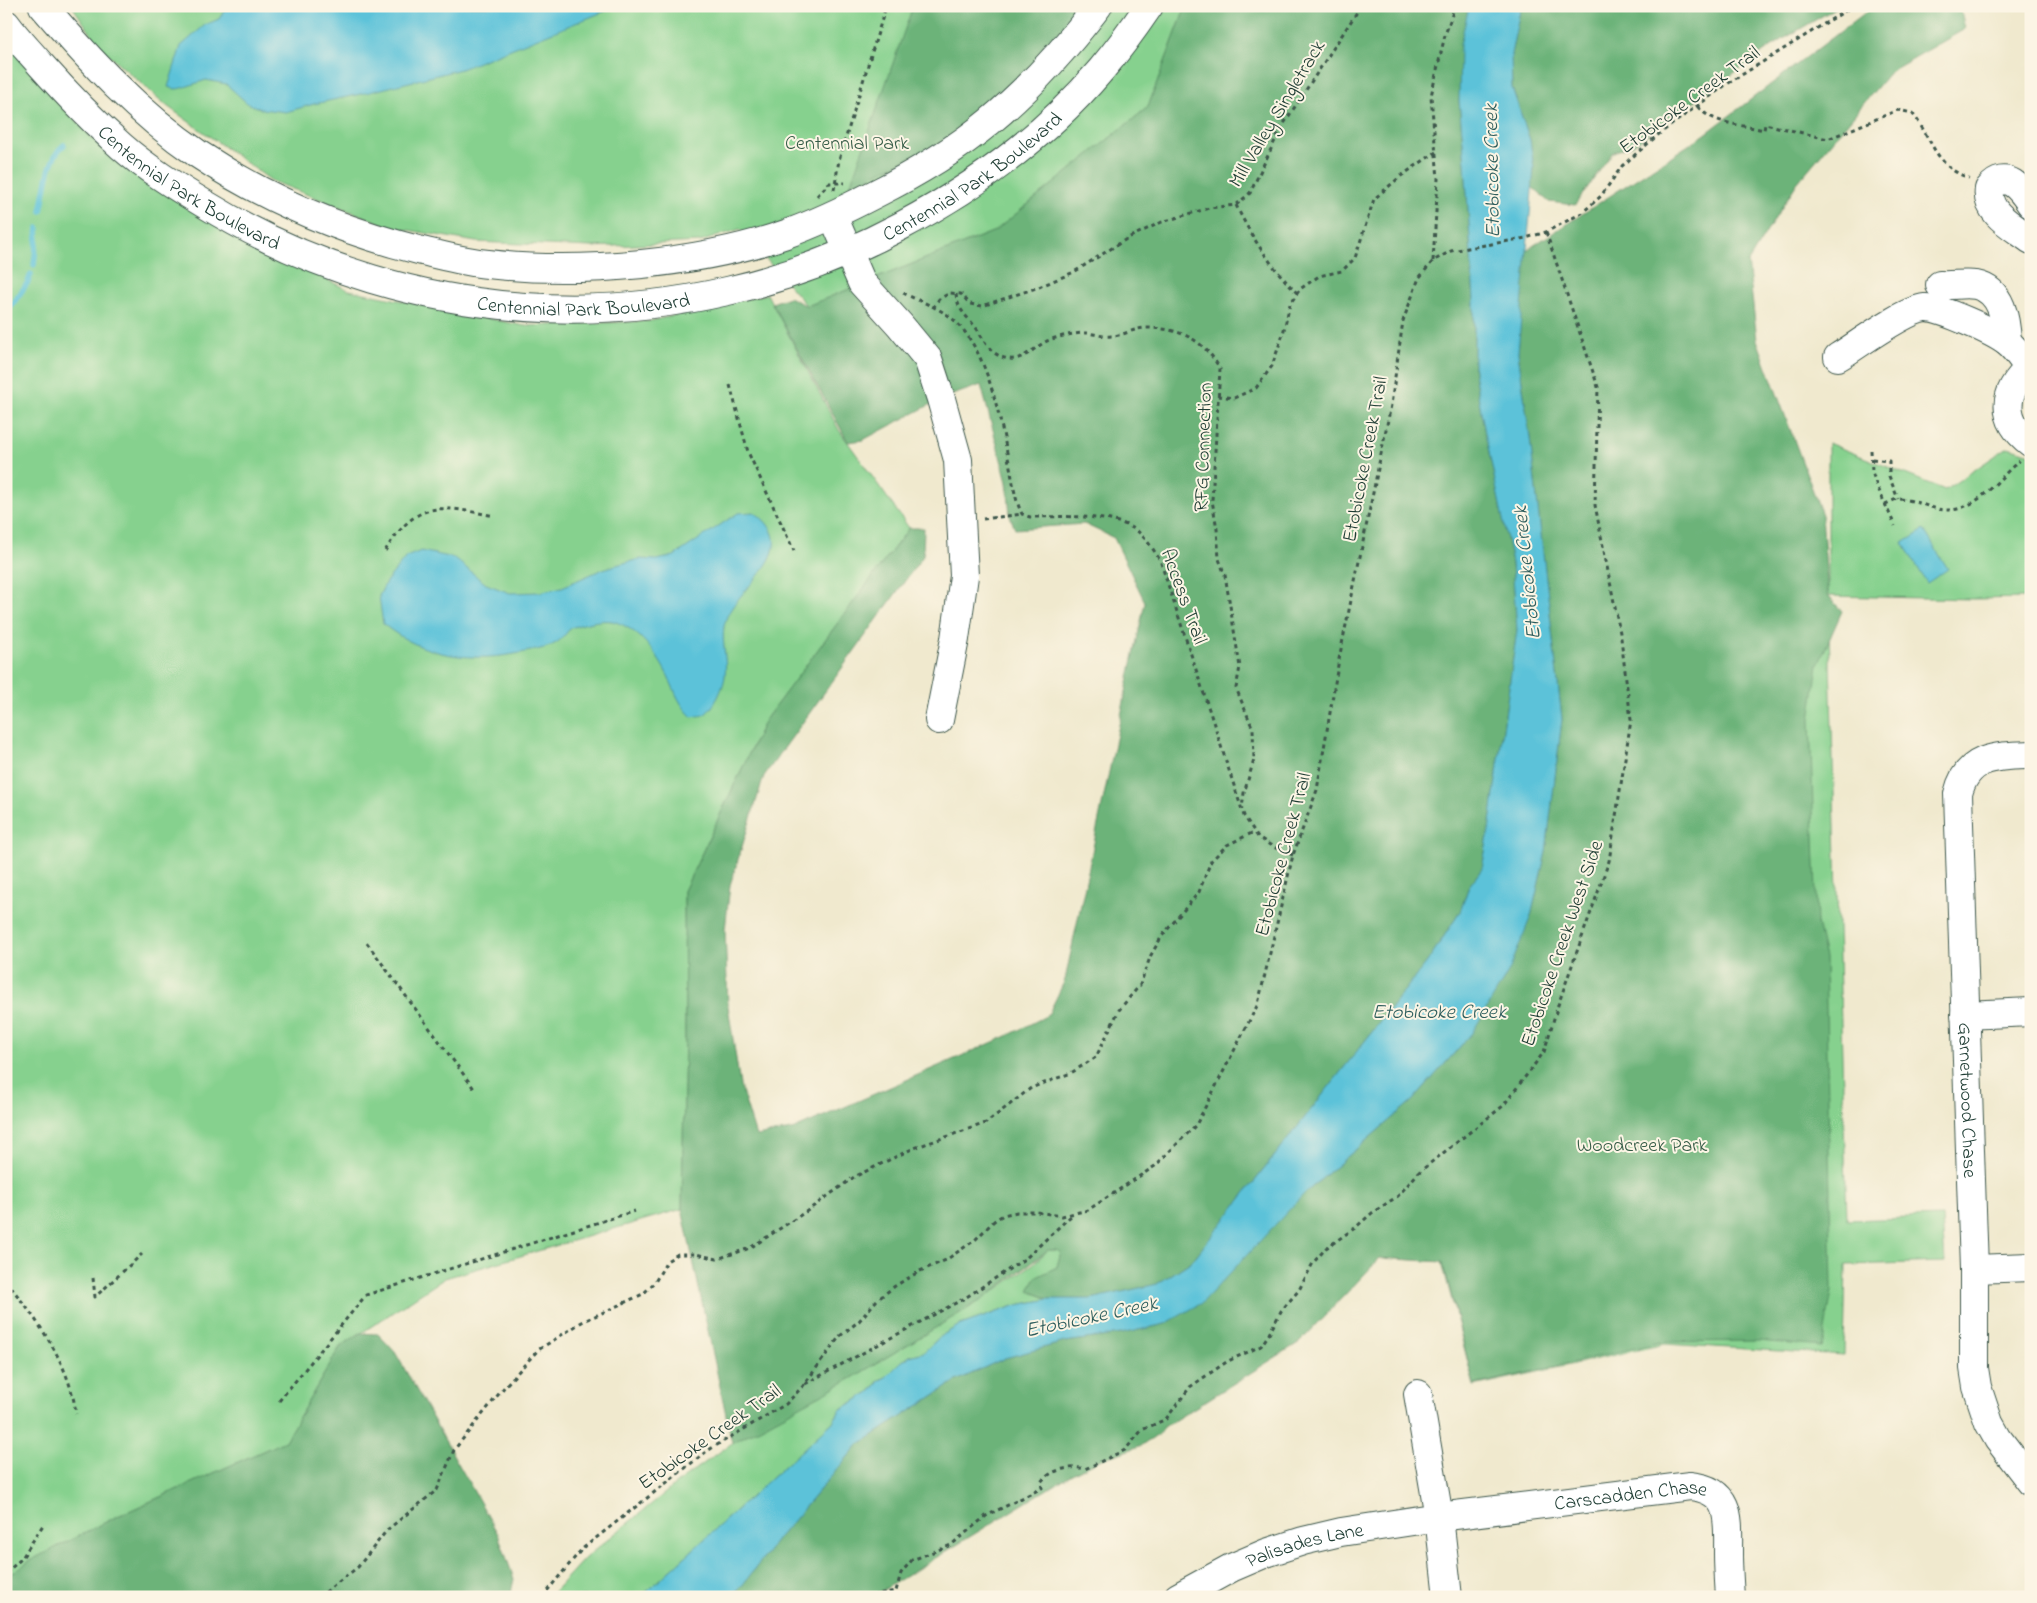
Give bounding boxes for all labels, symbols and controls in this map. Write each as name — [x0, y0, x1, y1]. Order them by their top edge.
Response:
street label: Mill Valley Singletrack — [1223, 35, 1335, 194]
street label: Etobicoke Creek Trail — [1614, 40, 1767, 162]
water label: Etobicoke Creek — [1477, 103, 1509, 238]
street label: Centennial Park Boulevard — [878, 106, 1070, 250]
street label: Centennial Park Boulevard — [90, 119, 284, 259]
park label: Centennial Park — [785, 130, 909, 159]
street label: Centennial Park Boulevard — [475, 287, 692, 326]
street label: Etobicoke Creek Trail — [1336, 374, 1397, 545]
street label: RFG Connection — [1188, 382, 1221, 512]
water label: Etobicoke Creek — [1506, 504, 1550, 641]
street label: Access Trail — [1152, 545, 1213, 649]
street label: Etobicoke Creek Trail — [1249, 770, 1320, 940]
street label: Etobicoke Creek West Side — [1514, 837, 1612, 1051]
water label: Etobicoke Creek — [1372, 998, 1507, 1028]
street label: Garnetwood Chase — [1949, 1022, 1983, 1179]
park label: Woodcreek Park — [1577, 1132, 1707, 1161]
water label: Etobicoke Creek — [1023, 1289, 1161, 1347]
street label: Etobicoke Creek Trail — [633, 1378, 788, 1498]
street label: Carscadden Chase — [1553, 1474, 1711, 1520]
street label: Palisades Lane — [1242, 1517, 1366, 1577]

